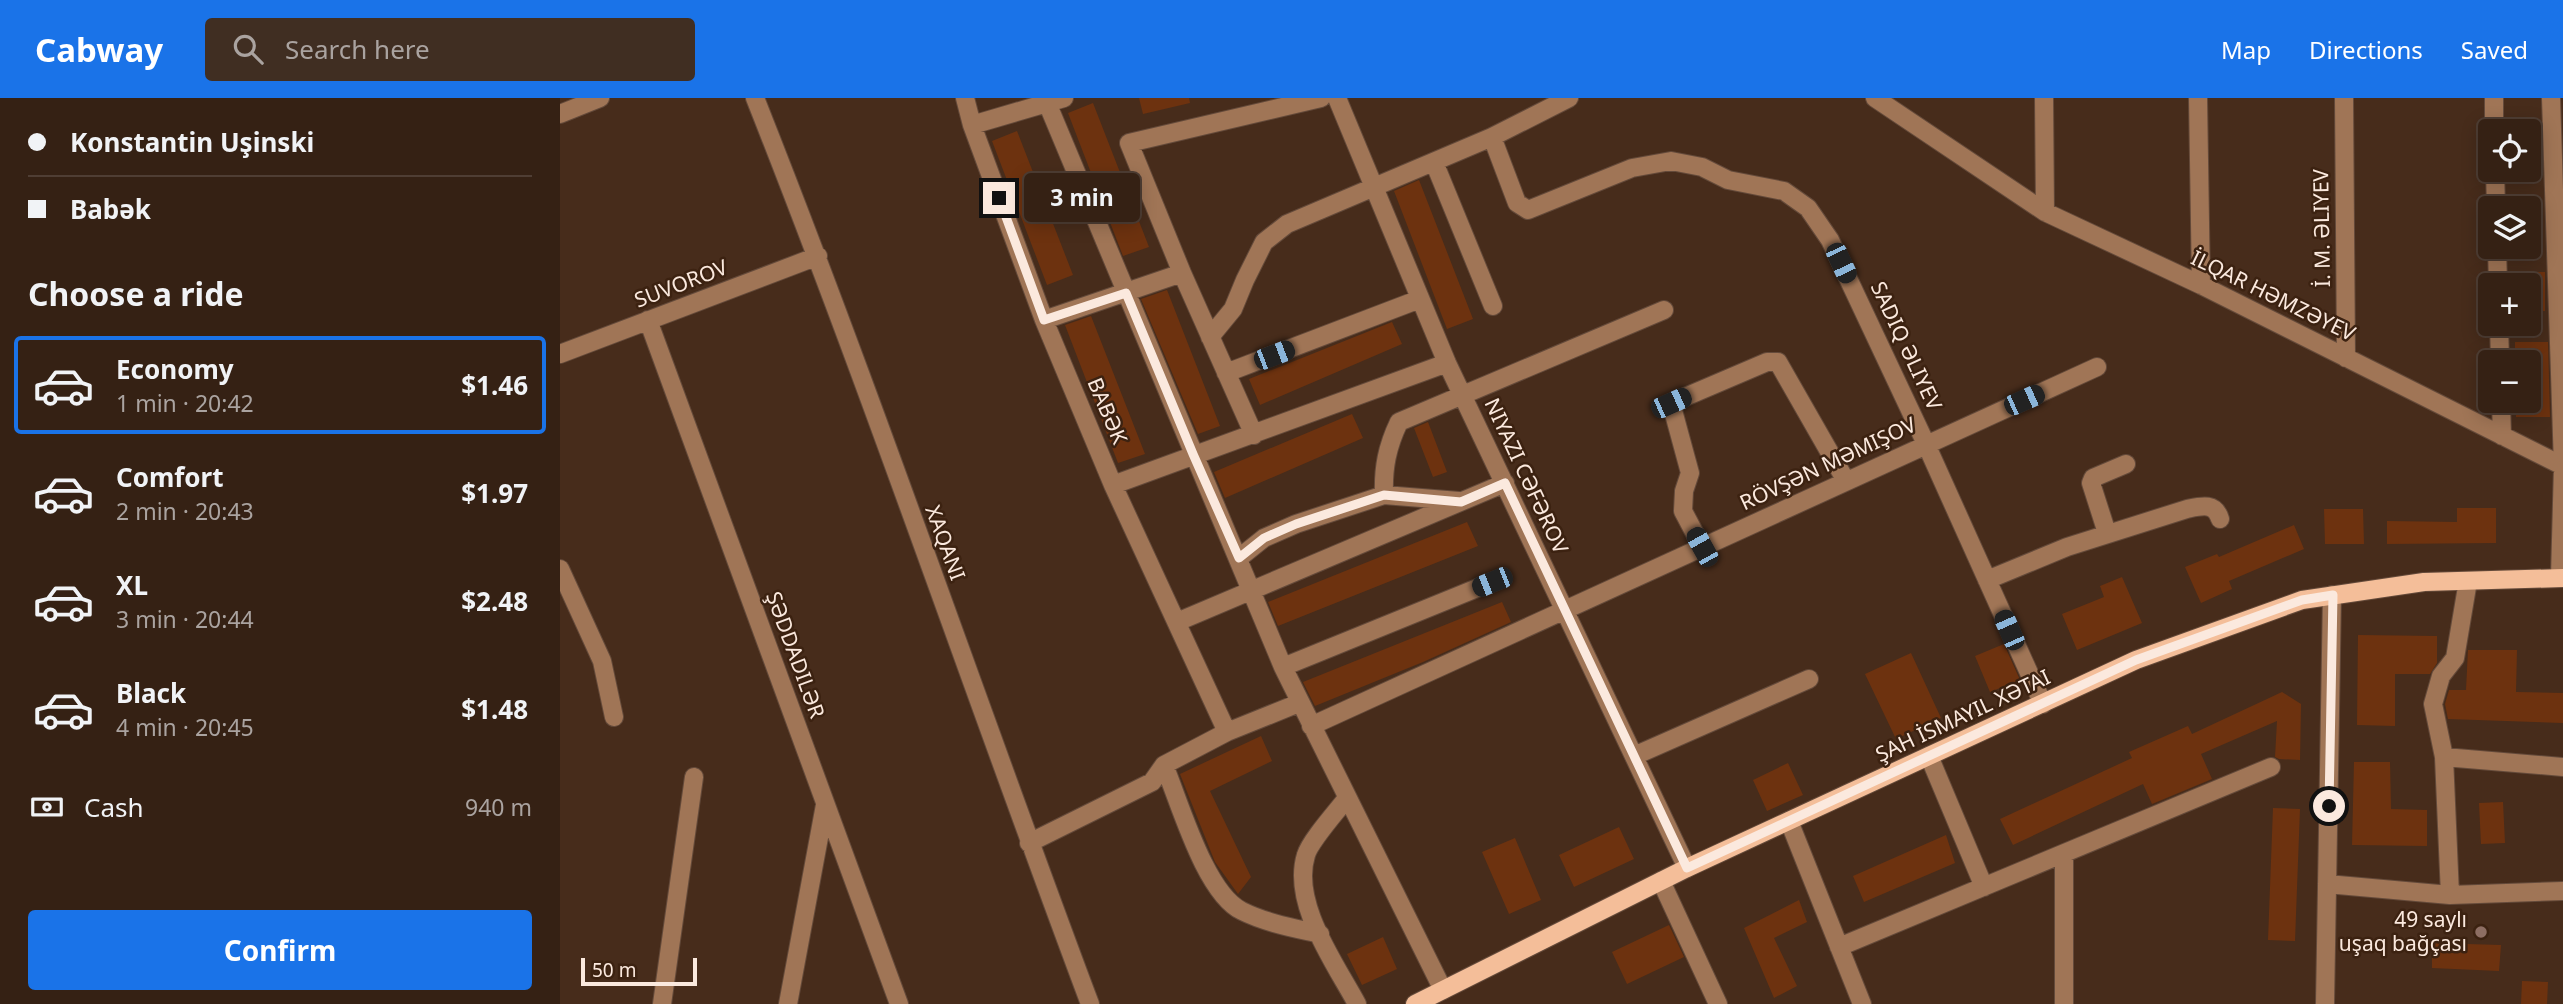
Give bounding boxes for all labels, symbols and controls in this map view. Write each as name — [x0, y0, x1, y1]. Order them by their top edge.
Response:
search box — [205, 18, 695, 81]
text: Cabway — [35, 27, 163, 72]
icon: search — [229, 30, 267, 68]
text: Search here — [285, 31, 430, 67]
text: Map — [2221, 33, 2271, 66]
text: Directions — [2309, 33, 2423, 66]
text: Saved — [2461, 33, 2528, 66]
map controls — [2478, 119, 2541, 413]
button: locate — [2478, 119, 2541, 182]
text: Konstantin Uşinski — [70, 124, 314, 160]
street label: İ. M. ƏLIYEV — [2306, 168, 2336, 287]
callout: 3 min — [1024, 174, 1139, 222]
text: 3 min — [1050, 181, 1114, 213]
route end — [983, 182, 1015, 214]
text: Babək — [70, 191, 151, 227]
button: layers — [2478, 196, 2541, 259]
car — [1823, 240, 1860, 286]
street label: İLQAR HƏMZƏYEV — [2187, 243, 2361, 347]
street label: SUVOROV — [630, 252, 732, 314]
text: Choose a ride — [28, 272, 244, 315]
button: + — [2478, 273, 2541, 336]
street label: SADIQ ƏLIYEV — [1865, 277, 1949, 415]
car — [1251, 338, 1298, 372]
button: − — [2478, 350, 2541, 413]
text: Economy — [116, 351, 234, 387]
icon: car — [32, 354, 95, 417]
text: $1.46 — [461, 367, 528, 403]
street label: BABƏK — [1082, 373, 1134, 448]
car — [2001, 382, 2048, 418]
car — [1648, 385, 1695, 421]
text: 1 min · 20:42 — [116, 387, 254, 419]
street label: NIYAZI CƏFƏROV — [1479, 393, 1575, 558]
street label: RÖVŞƏN MƏMIŞOV — [1735, 410, 1921, 516]
text: Comfort — [116, 459, 224, 495]
icon: car — [32, 462, 95, 525]
text: $1.97 — [461, 475, 528, 511]
text: 2 min · 20:43 — [116, 495, 254, 527]
street label: XAQANI — [919, 501, 972, 584]
car — [1683, 524, 1722, 570]
car — [1469, 564, 1516, 600]
text: XL — [116, 567, 148, 603]
icon: car — [32, 570, 95, 633]
text: $2.48 — [461, 583, 528, 619]
street label: ŞƏDDADILƏR — [760, 587, 832, 722]
text: 3 min · 20:44 — [116, 603, 254, 635]
car — [1991, 607, 2028, 653]
street label: ŞAH İSMAYIL XƏTAI — [1871, 662, 2055, 768]
text: Black — [116, 675, 186, 711]
icon: car — [32, 678, 95, 741]
text: $1.48 — [461, 691, 528, 727]
text: 4 min · 20:45 — [116, 711, 254, 743]
icon: cash — [28, 788, 66, 826]
text: Cash — [84, 789, 144, 825]
route start — [2313, 790, 2345, 822]
text: 940 m — [465, 791, 532, 823]
place label: 49 saylı uşaq bağçası — [2339, 905, 2467, 957]
button: Confirm — [28, 910, 532, 990]
marker: 49 saylı uşaq bağçası — [2473, 924, 2489, 940]
scale bar — [581, 955, 696, 987]
text: 50 m — [592, 957, 636, 983]

